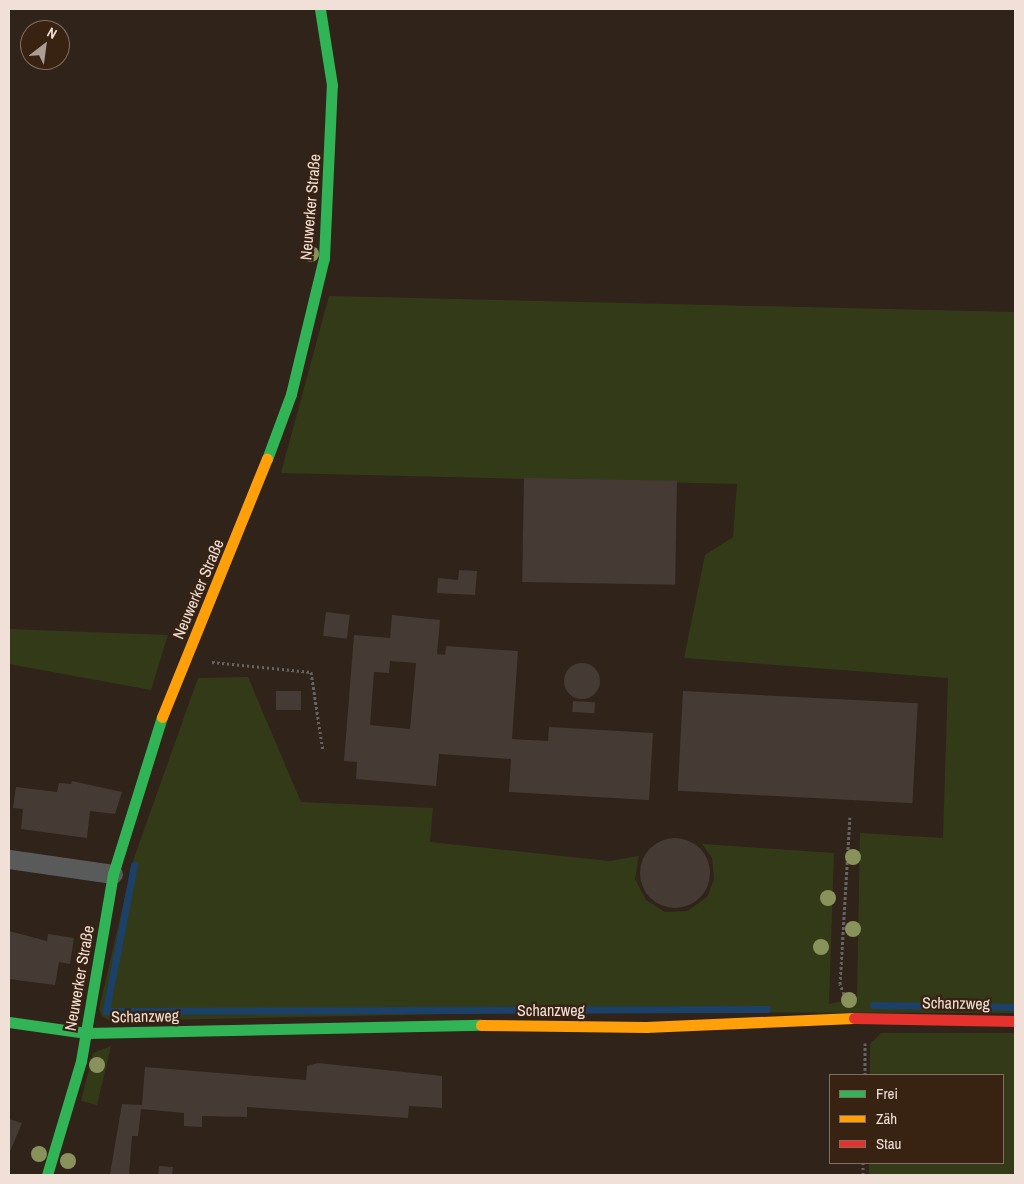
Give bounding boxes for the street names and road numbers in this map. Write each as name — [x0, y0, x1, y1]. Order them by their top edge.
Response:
street label: Neuwerker Straße — [296, 153, 324, 261]
street label: Neuwerker Straße — [168, 536, 228, 642]
street label: Neuwerker Straße — [60, 924, 98, 1032]
street label: Schanzweg — [922, 993, 990, 1013]
street label: Schanzweg — [517, 1000, 585, 1020]
street label: Schanzweg — [111, 1006, 179, 1026]

